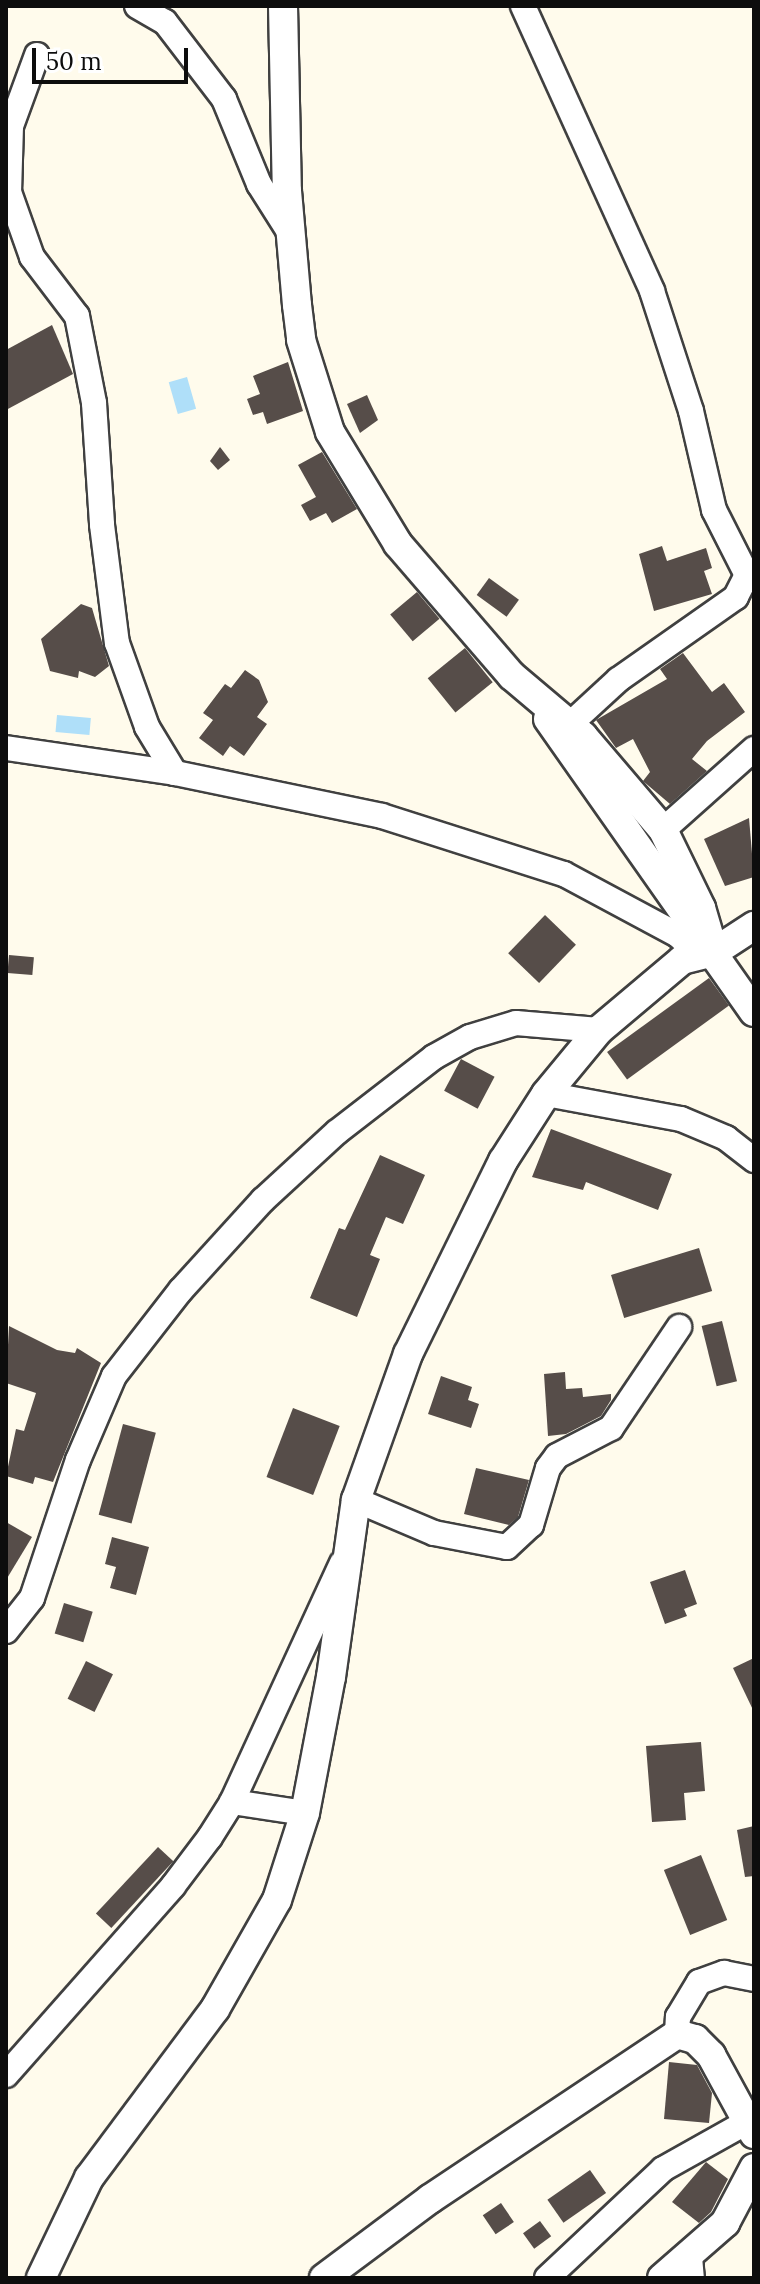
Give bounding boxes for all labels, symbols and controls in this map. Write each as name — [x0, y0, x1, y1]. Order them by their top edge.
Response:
scale bar — [36, 32, 192, 82]
text: 50 m — [46, 46, 102, 77]

